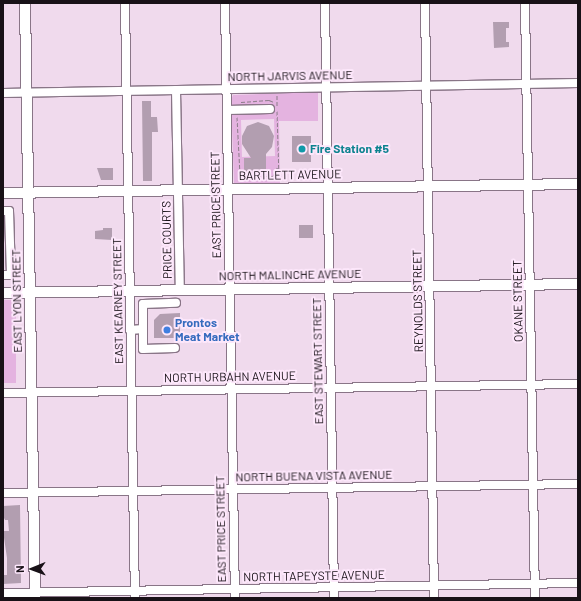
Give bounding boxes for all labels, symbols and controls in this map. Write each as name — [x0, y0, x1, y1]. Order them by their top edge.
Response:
street label: NORTH JARVIS AVENUE — [227, 68, 353, 84]
place label: Fire Station #5 — [310, 142, 389, 156]
marker: Fire Station #5 — [297, 144, 307, 154]
street label: EAST PRICE STREET — [208, 151, 224, 259]
street label: BARTLETT AVENUE — [238, 167, 342, 183]
street label: PRICE COURTS — [159, 201, 175, 279]
street label: EAST KEARNEY STREET — [110, 238, 126, 364]
street label: EAST LYON STREET — [9, 249, 25, 353]
street label: REYNOLDS STREET — [410, 250, 426, 352]
street label: OKANE STREET — [510, 260, 526, 342]
street label: NORTH MALINCHE AVENUE — [219, 267, 361, 283]
street label: EAST STEWART STREET — [310, 298, 326, 424]
place label: Prontos Meat Market — [175, 316, 240, 344]
marker: Prontos Meat Market — [162, 325, 172, 335]
street label: NORTH URBAHN AVENUE — [164, 369, 296, 385]
street label: NORTH BUENA VISTA AVENUE — [235, 467, 393, 485]
street label: EAST PRICE STREET — [213, 475, 229, 583]
north arrow — [12, 549, 52, 589]
text: N — [13, 565, 26, 573]
street label: NORTH TAPEYSTE AVENUE — [243, 568, 385, 584]

